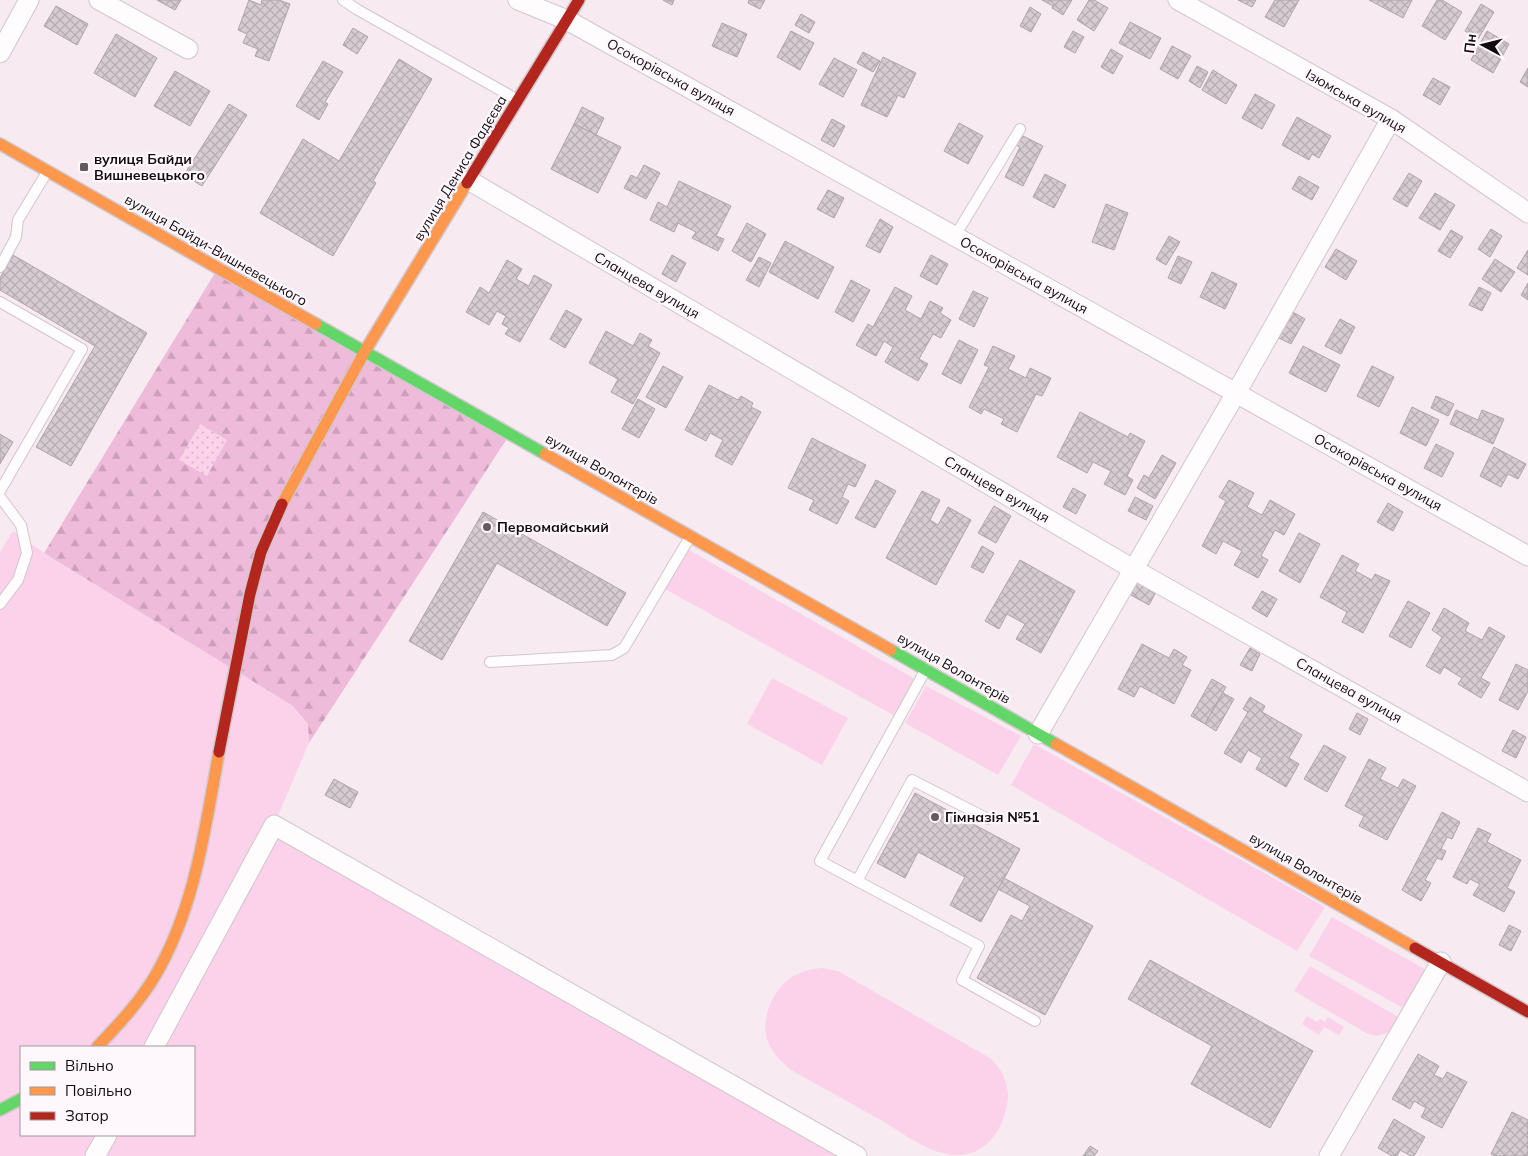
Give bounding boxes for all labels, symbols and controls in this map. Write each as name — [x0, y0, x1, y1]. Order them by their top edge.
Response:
north arrow — [1458, 20, 1508, 70]
text: Пн — [1460, 33, 1480, 54]
street label: Осокорівська вулиця — [604, 34, 738, 120]
street label: Ізюмська вулиця — [1302, 65, 1410, 137]
street label: вулиця Дениса Фадєєва — [409, 92, 511, 244]
place label: вулиця Байди Вишневецького — [94, 150, 205, 184]
marker: вулиця Байди Вишневецького — [78, 161, 90, 173]
street label: вулиця Байди-Вишневецького — [122, 190, 310, 310]
street label: Осокорівська вулиця — [957, 232, 1091, 318]
street label: Сланцева вулиця — [591, 248, 703, 322]
street label: вулиця Волонтерів — [542, 429, 662, 509]
street label: Осокорівська вулиця — [1311, 429, 1445, 515]
street label: Сланцева вулиця — [941, 452, 1053, 526]
place label: Первомайський — [497, 518, 609, 536]
marker: Первомайський — [481, 521, 493, 533]
street label: вулиця Волонтерів — [894, 628, 1014, 708]
street label: Сланцева вулиця — [1293, 653, 1405, 727]
place label: Гімназія №51 — [945, 808, 1040, 826]
marker: Гімназія №51 — [929, 811, 941, 823]
street label: вулиця Волонтерів — [1246, 828, 1366, 908]
legend — [20, 1046, 195, 1136]
text: Вільно — [65, 1056, 114, 1075]
text: Повільно — [65, 1081, 132, 1100]
text: Затор — [65, 1106, 109, 1125]

